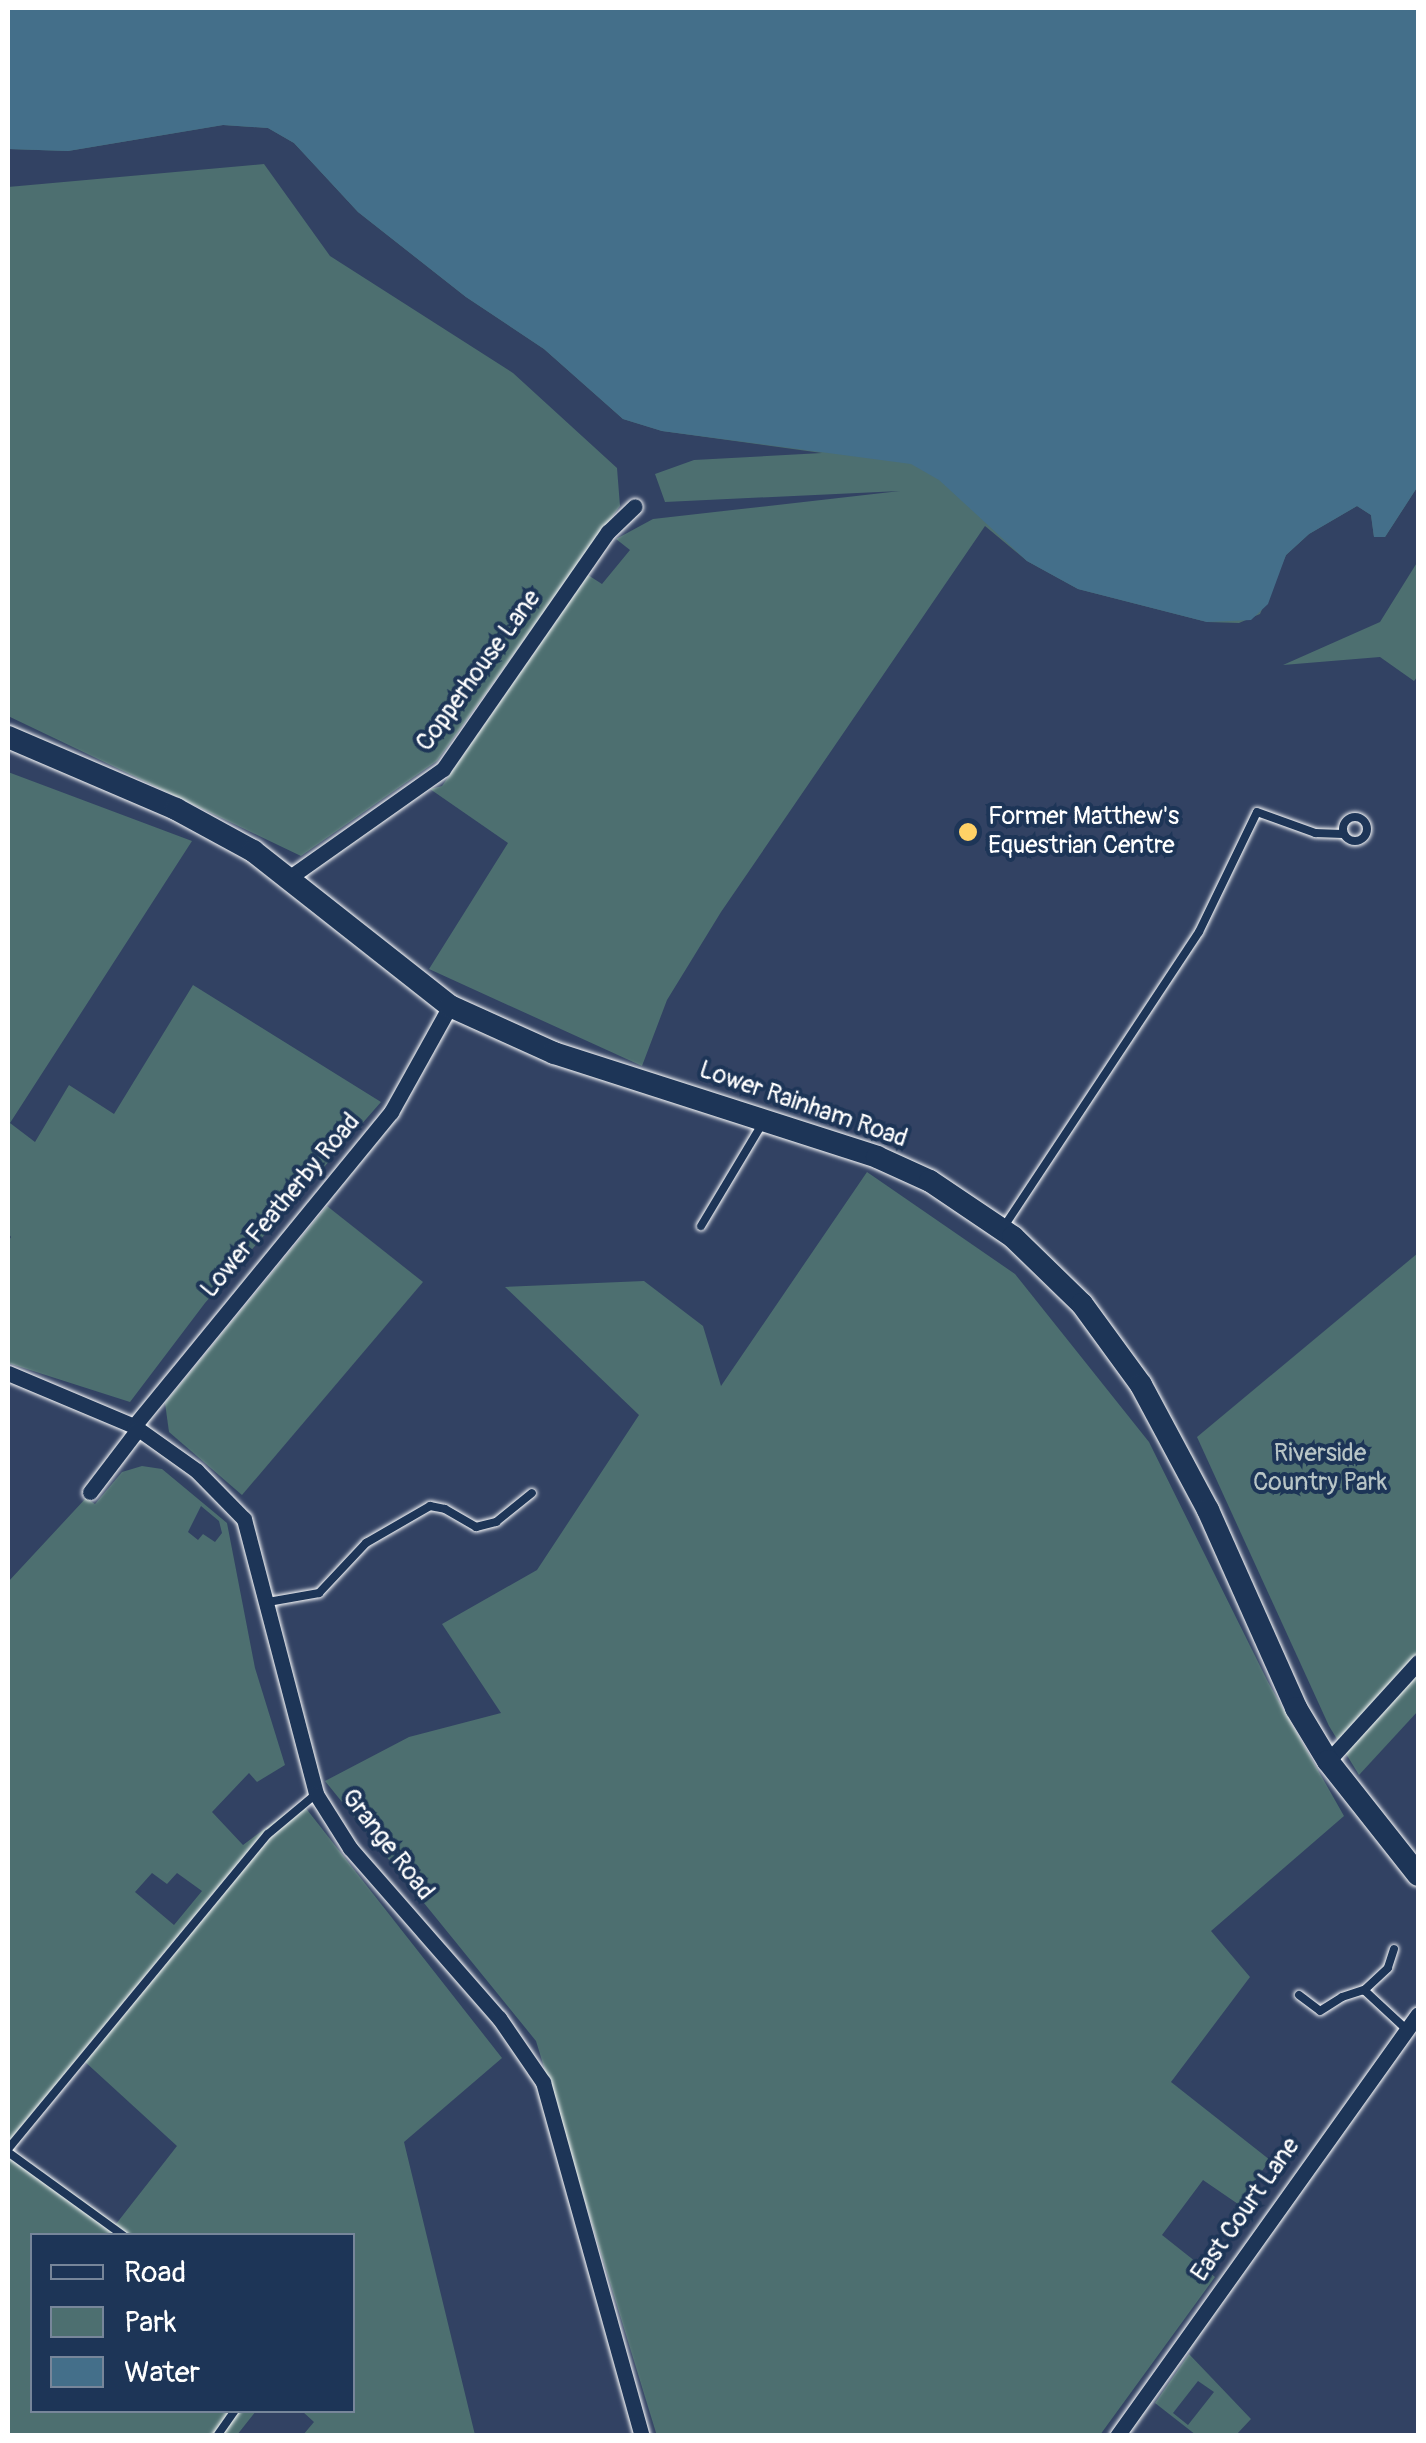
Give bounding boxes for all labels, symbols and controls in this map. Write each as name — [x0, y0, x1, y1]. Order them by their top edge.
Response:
street label: Copperhouse Lane — [410, 584, 548, 758]
place label: Former Matthew's Equestrian Centre — [988, 803, 1179, 862]
marker: Former Matthew's Equestrian Centre — [957, 821, 979, 843]
street label: Lower Rainham Road — [695, 1055, 911, 1155]
street label: Lower Featherby Road — [195, 1108, 367, 1304]
park label: Riverside Country Park — [1253, 1440, 1387, 1499]
street label: Grange Road — [334, 1784, 440, 1906]
street label: East Court Lane — [1185, 2132, 1307, 2288]
legend — [30, 2233, 355, 2413]
text: Road — [124, 2254, 186, 2291]
text: Park — [124, 2304, 177, 2341]
text: Water — [124, 2354, 200, 2391]

